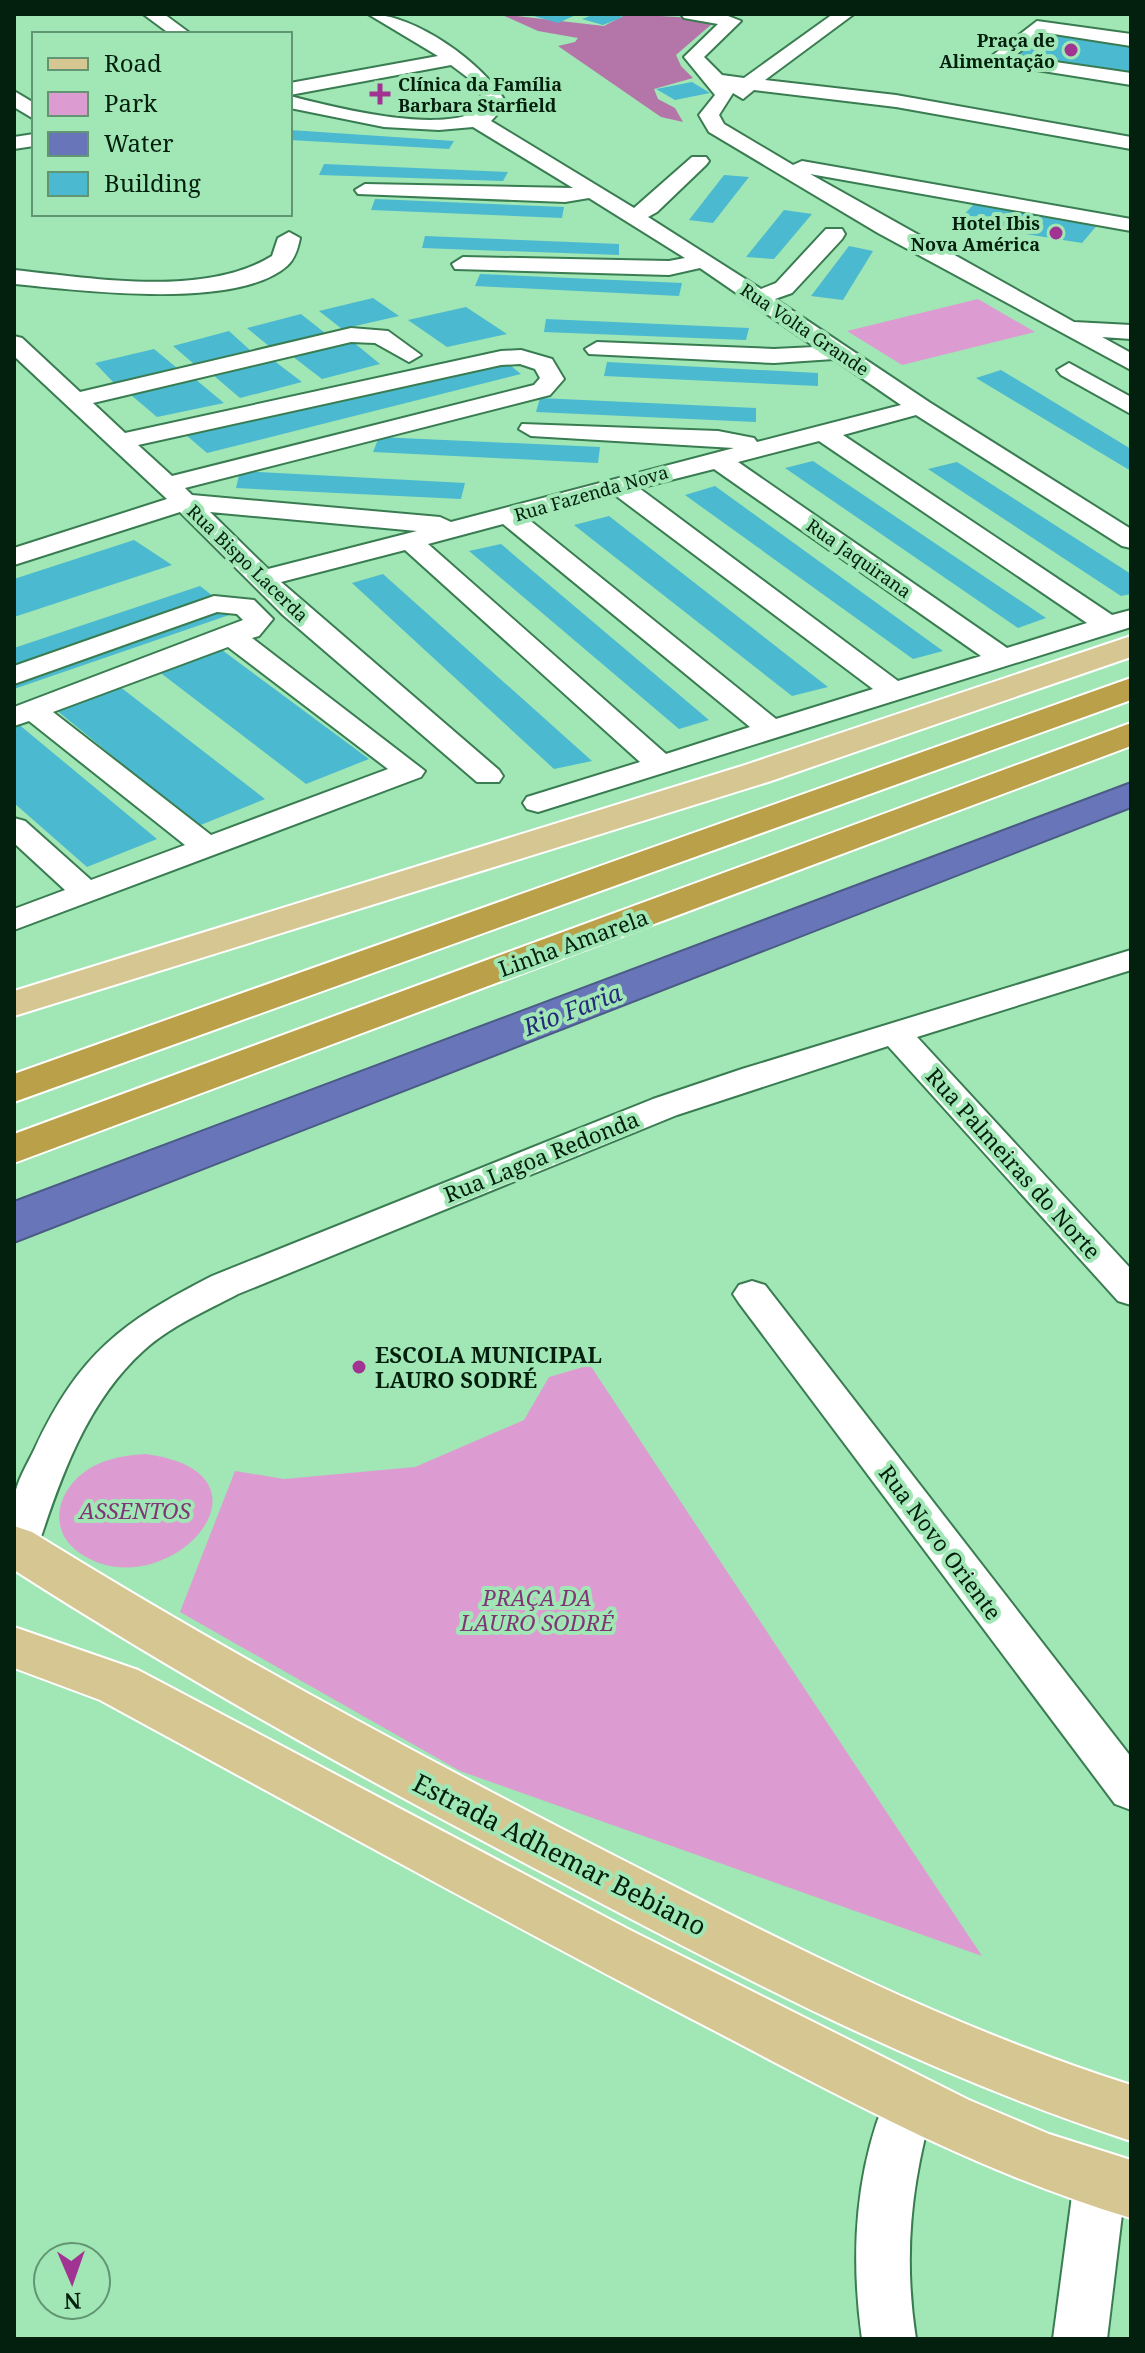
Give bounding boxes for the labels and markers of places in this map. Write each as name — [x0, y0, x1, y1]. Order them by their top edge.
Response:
place label: Praça de Alimentação — [939, 28, 1055, 73]
marker: Praça de Alimentação — [1062, 41, 1080, 59]
place label: Clínica da Família Barbara Starfield — [398, 72, 562, 117]
marker: Clínica da Família Barbara Starfield — [369, 83, 391, 105]
place label: Hotel Ibis Nova América — [911, 211, 1040, 256]
marker: Hotel Ibis Nova América — [1047, 224, 1065, 242]
place label: ESCOLA MUNICIPAL LAURO SODRÉ — [375, 1339, 602, 1394]
marker: ESCOLA MUNICIPAL LAURO SODRÉ — [350, 1358, 368, 1376]

